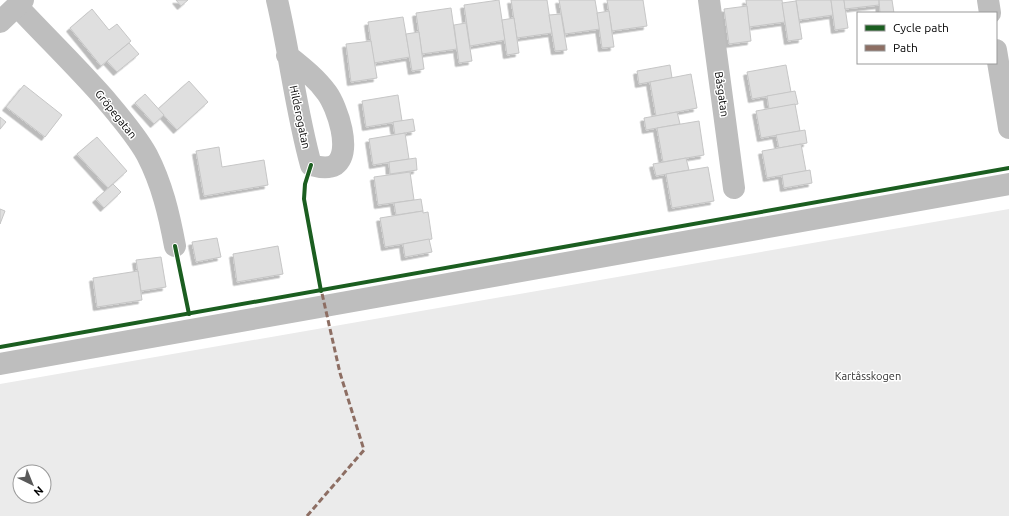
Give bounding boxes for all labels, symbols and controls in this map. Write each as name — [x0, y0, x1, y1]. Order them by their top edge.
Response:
legend — [857, 12, 997, 64]
text: Cycle path — [893, 21, 949, 34]
text: Path — [893, 41, 918, 54]
street label: Båsgatan — [713, 71, 731, 117]
street label: Hilderogatan — [287, 84, 313, 150]
street label: Gröpegatan — [93, 87, 139, 141]
park label: Kartåsskogen — [835, 370, 901, 382]
north arrow — [12, 464, 52, 504]
text: N — [32, 484, 46, 499]

